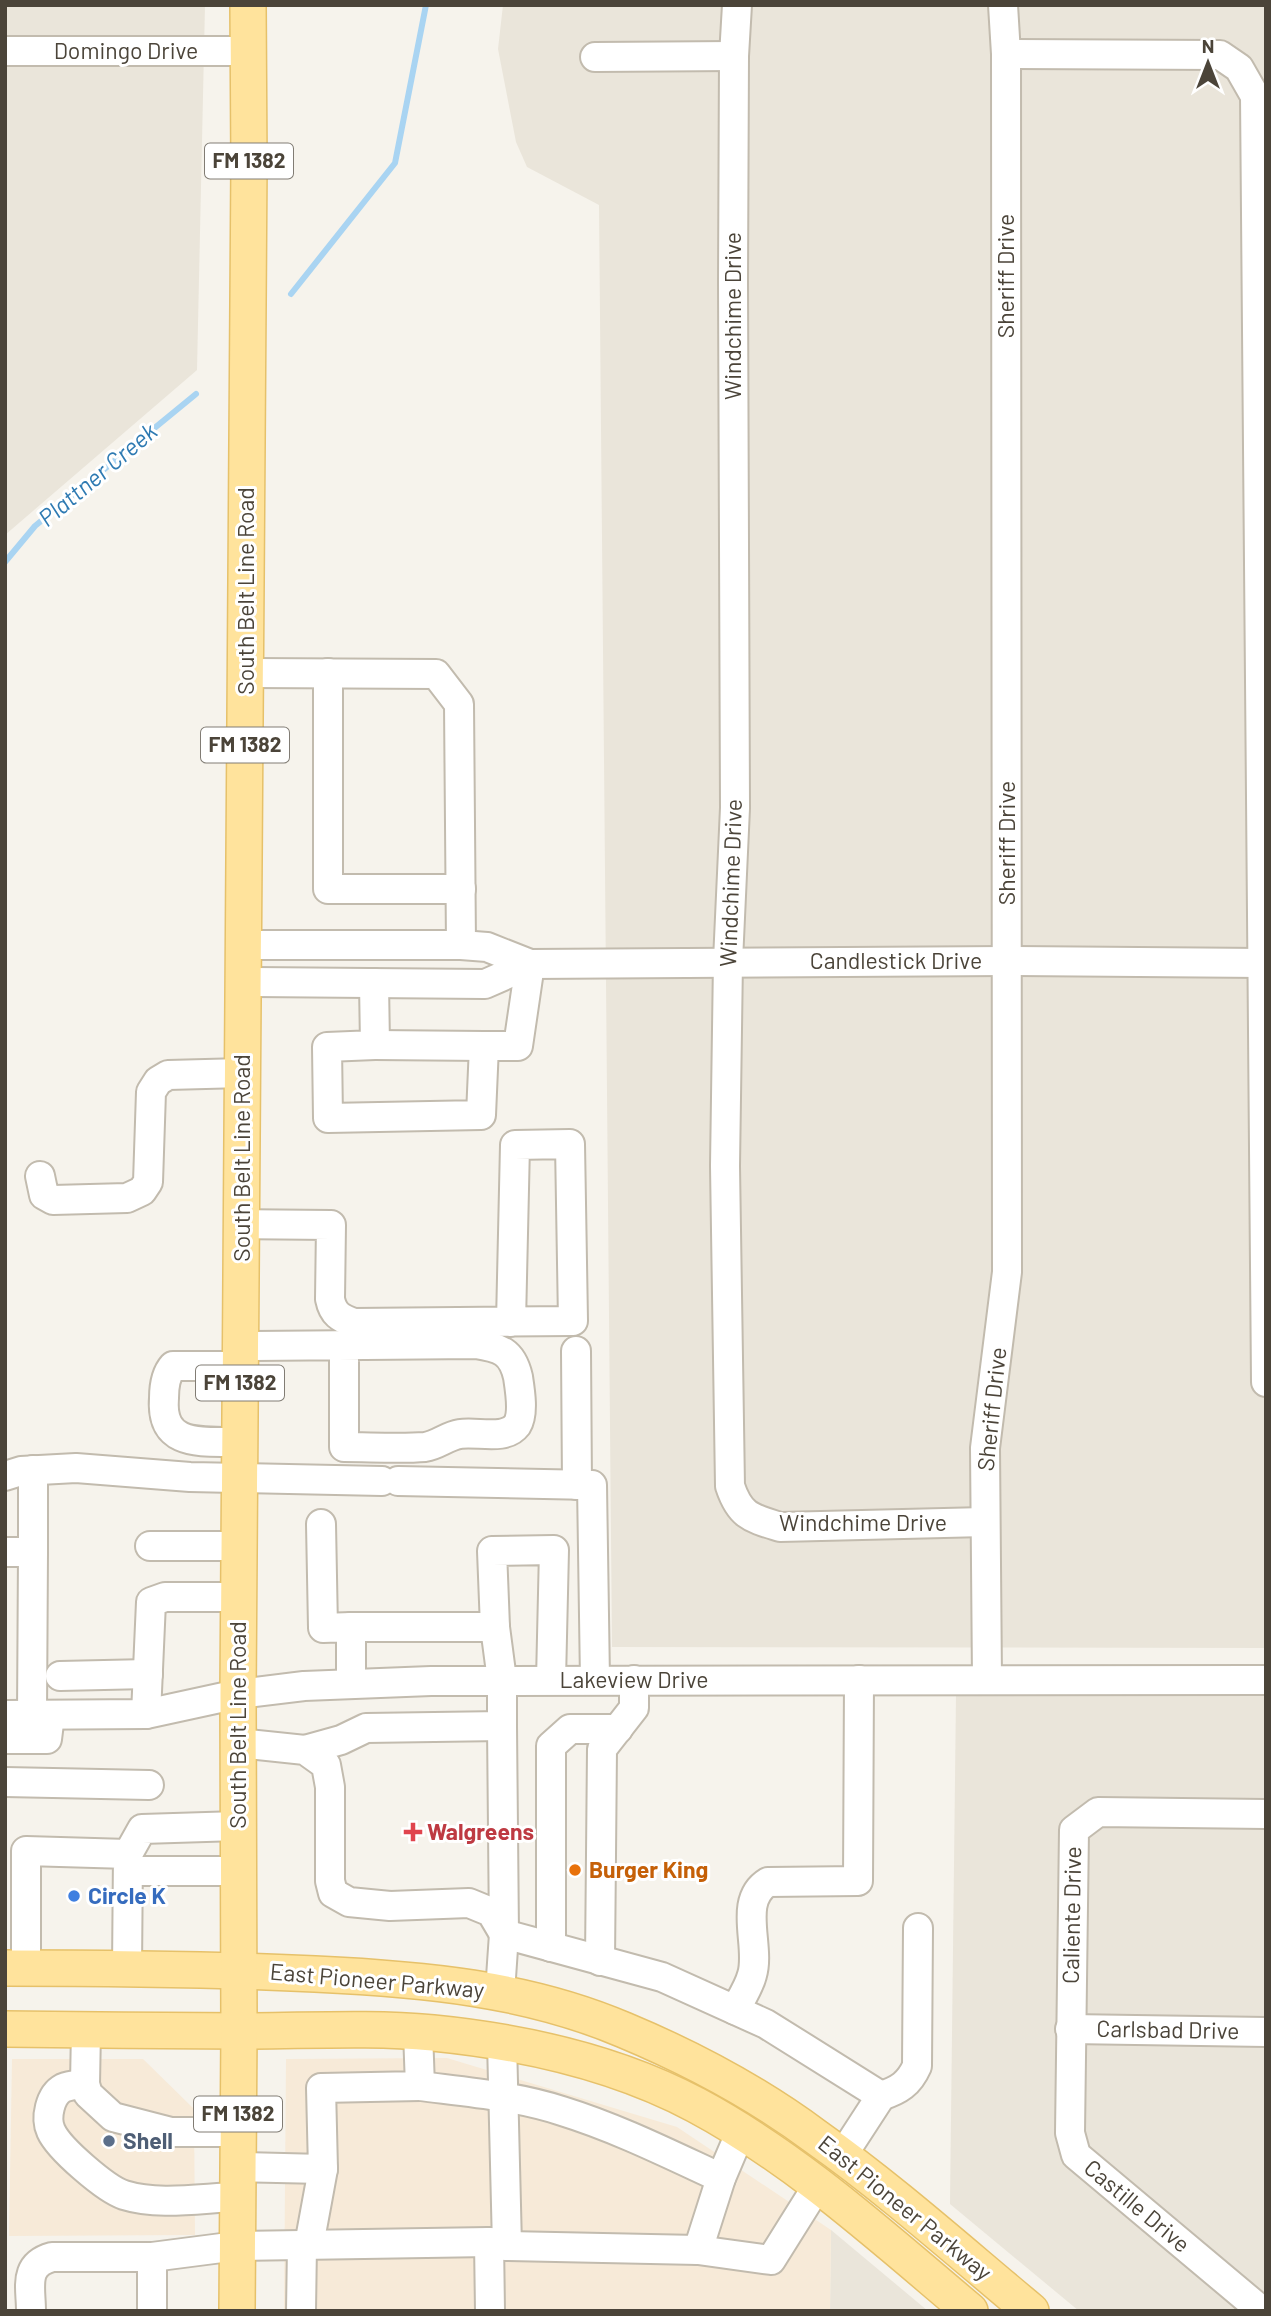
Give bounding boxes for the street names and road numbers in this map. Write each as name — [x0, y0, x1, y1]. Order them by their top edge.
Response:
street label: Domingo Drive — [54, 36, 198, 64]
road number: FM 1382 — [205, 144, 293, 178]
street label: Sheriff Drive — [991, 214, 1019, 338]
street label: Windchime Drive — [718, 232, 746, 400]
street label: South Belt Line Road — [231, 487, 259, 695]
road number: FM 1382 — [201, 728, 289, 762]
street label: Sheriff Drive — [992, 781, 1020, 905]
street label: Windchime Drive — [713, 799, 747, 967]
street label: Candlestick Drive — [810, 946, 982, 974]
street label: South Belt Line Road — [227, 1054, 255, 1262]
street label: Sheriff Drive — [971, 1346, 1011, 1472]
road number: FM 1382 — [196, 1366, 284, 1400]
street label: Windchime Drive — [779, 1508, 947, 1536]
street label: South Belt Line Road — [223, 1621, 251, 1829]
street label: Lakeview Drive — [559, 1665, 709, 1693]
street label: Caliente Drive — [1056, 1846, 1086, 1984]
street label: East Pioneer Parkway — [269, 1957, 486, 2003]
street label: Carlsbad Drive — [1096, 2014, 1240, 2044]
road number: FM 1382 — [194, 2096, 282, 2132]
street label: East Pioneer Parkway — [813, 2129, 998, 2286]
street label: Castille Drive — [1079, 2153, 1196, 2258]

